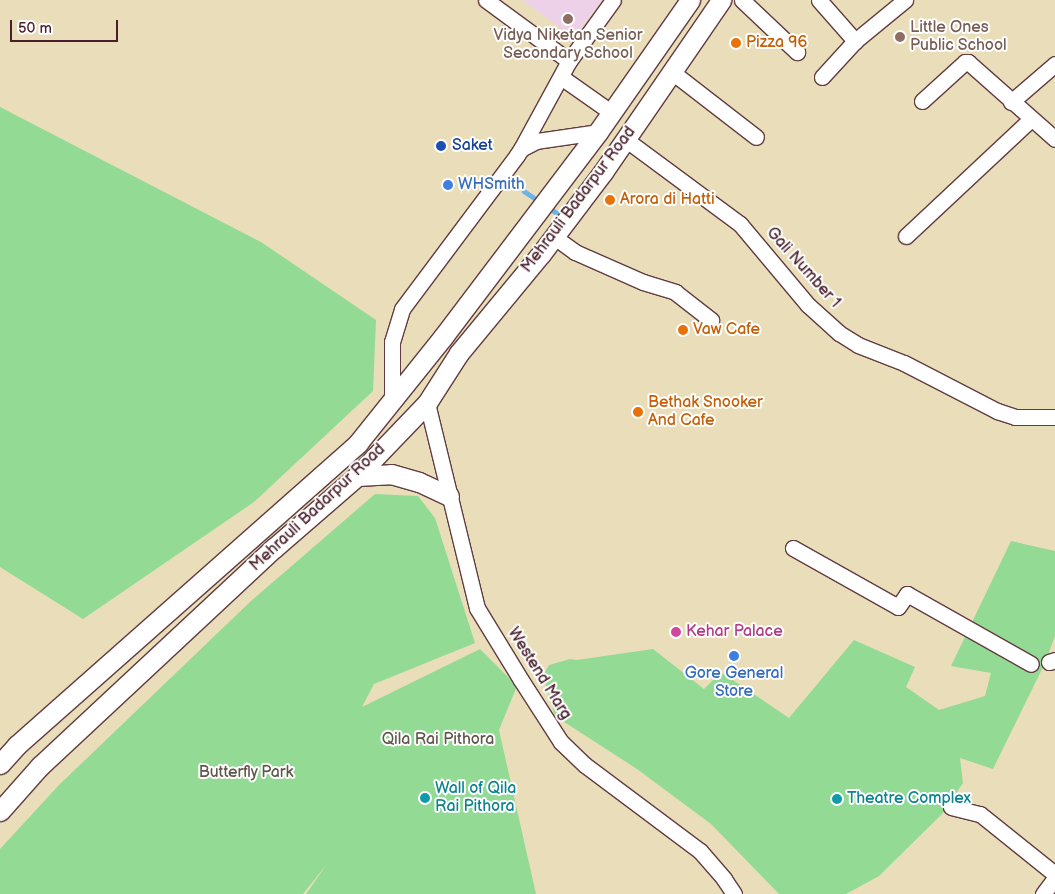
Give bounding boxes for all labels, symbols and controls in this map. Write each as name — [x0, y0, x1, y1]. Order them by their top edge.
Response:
scale bar — [12, 10, 120, 42]
marker: Vidya Niketan Senior Secondary School — [562, 13, 574, 25]
place label: Little Ones Public School — [910, 18, 1007, 56]
text: 50 m — [18, 19, 52, 38]
place label: Vidya Niketan Senior Secondary School — [493, 26, 643, 64]
marker: Little Ones Public School — [894, 31, 906, 43]
place label: Pizza 96 — [746, 33, 807, 53]
marker: Pizza 96 — [730, 37, 742, 49]
street label: Mehrauli Badarpur Road — [518, 123, 640, 277]
place label: Saket — [452, 136, 493, 156]
marker: Saket — [434, 139, 448, 153]
place label: WHSmith — [458, 175, 525, 195]
marker: WHSmith — [442, 179, 454, 191]
place label: Arora di Hatti — [620, 190, 715, 210]
marker: Arora di Hatti — [604, 194, 616, 206]
street label: Gali Number 1 — [762, 224, 844, 312]
place label: Vaw Cafe — [693, 320, 760, 340]
marker: Vaw Cafe — [677, 324, 689, 336]
place label: Bethak Snooker And Cafe — [648, 393, 763, 431]
marker: Bethak Snooker And Cafe — [632, 406, 644, 418]
street label: Mehrauli Badarpur Road — [246, 440, 390, 576]
place label: Kehar Palace — [686, 622, 783, 642]
street label: Westend Marg — [503, 624, 575, 724]
marker: Kehar Palace — [670, 626, 682, 638]
marker: Gore General Store — [728, 650, 740, 662]
place label: Gore General Store — [685, 664, 783, 702]
park label: Qila Rai Pithora — [382, 730, 494, 750]
park label: Butterfly Park — [198, 763, 294, 783]
place label: Wall of Qila Rai Pithora — [435, 779, 516, 817]
place label: Theatre Complex — [847, 789, 971, 809]
marker: Wall of Qila Rai Pithora — [419, 792, 431, 804]
marker: Theatre Complex — [831, 793, 843, 805]

